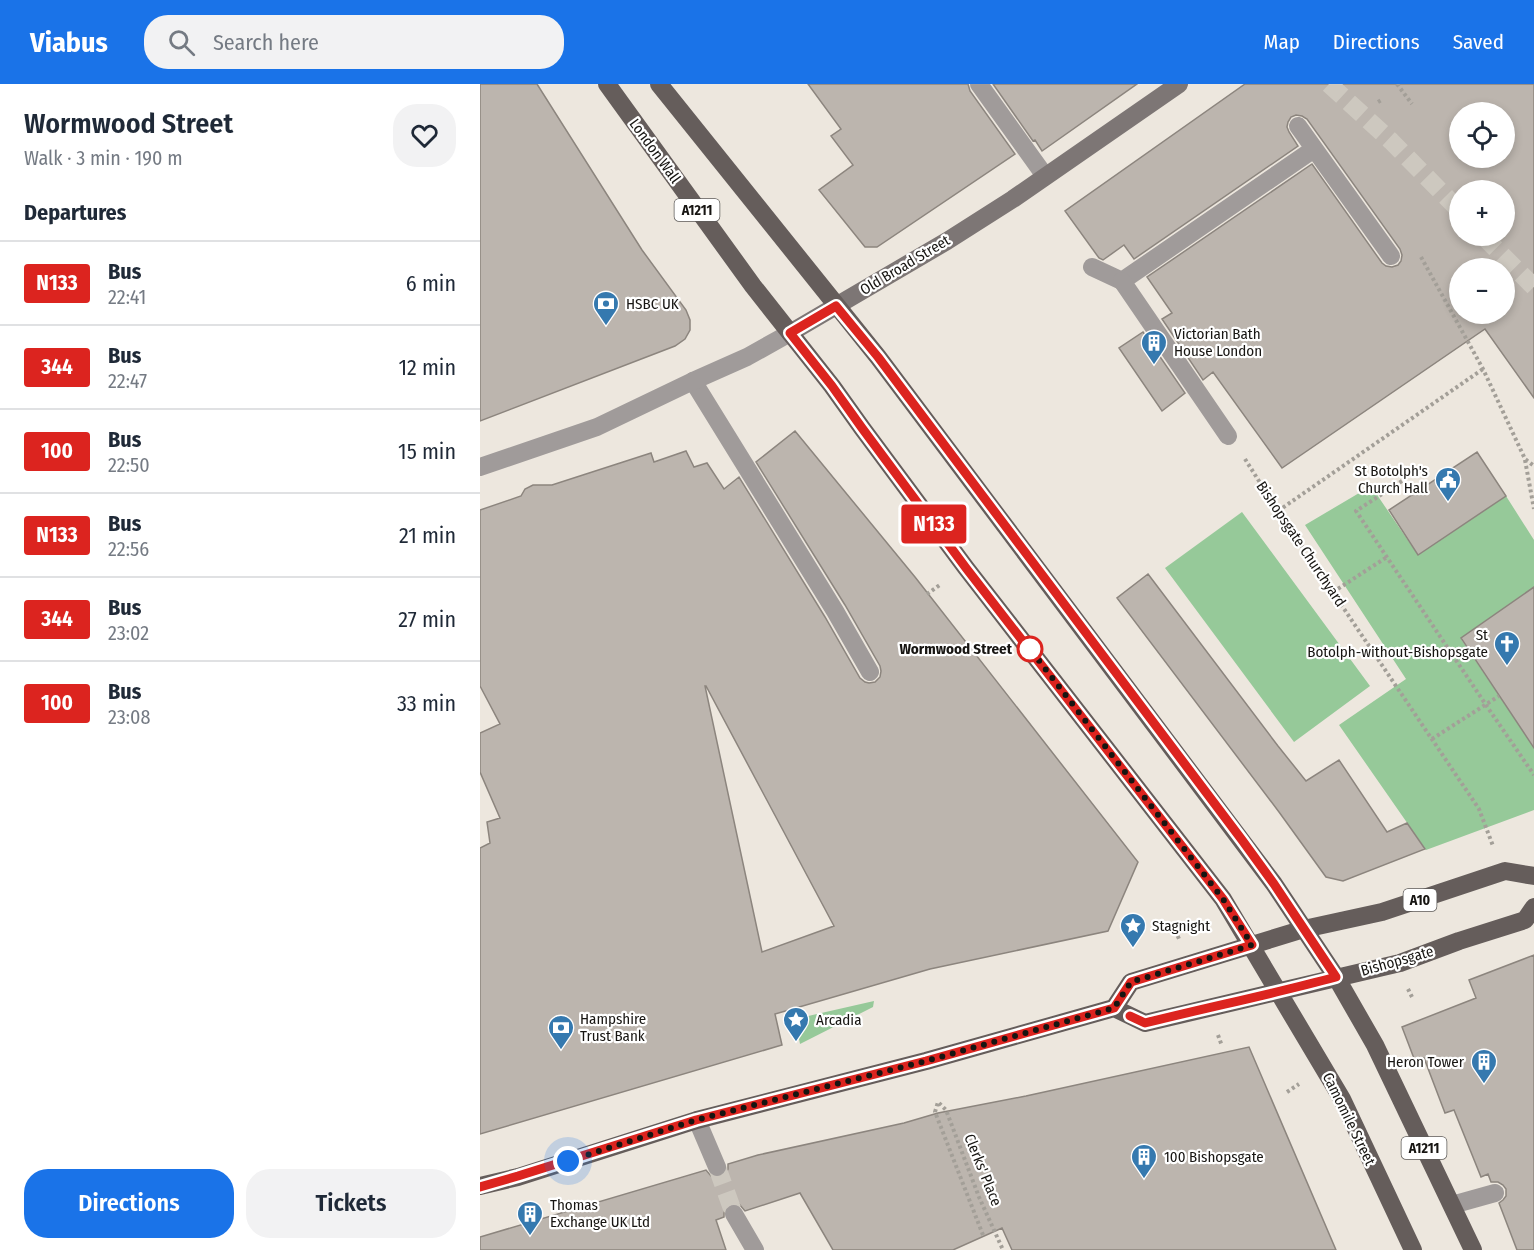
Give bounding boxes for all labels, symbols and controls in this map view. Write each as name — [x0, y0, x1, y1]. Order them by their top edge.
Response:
search box — [144, 15, 564, 69]
text: Viabus — [30, 26, 108, 59]
icon: search — [165, 26, 198, 59]
text: Search here — [213, 29, 319, 56]
text: Map — [1263, 29, 1300, 55]
text: Directions — [1333, 29, 1420, 55]
text: Saved — [1453, 29, 1504, 55]
map controls — [1449, 102, 1515, 324]
button: locate — [1449, 102, 1515, 168]
button: heart — [393, 104, 456, 167]
text: Wormwood Street — [24, 107, 233, 140]
street label: London Wall — [626, 115, 684, 187]
text: Walk · 3 min · 190 m — [24, 146, 183, 170]
button: + — [1449, 180, 1515, 246]
text: Departures — [24, 199, 126, 226]
road number: A1211 — [674, 199, 720, 221]
street label: Old Broad Street — [857, 231, 953, 299]
text: Bus — [108, 258, 141, 285]
button: − — [1449, 258, 1515, 324]
text: N133 — [36, 270, 78, 296]
text: 6 min — [406, 270, 456, 297]
text: 22:41 — [108, 285, 146, 309]
bank icon: HSBC UK — [591, 289, 621, 327]
place label: HSBC UK — [626, 295, 679, 313]
place label: Victorian Bath House London — [1174, 325, 1262, 360]
building icon: Victorian Bath House London — [1139, 328, 1169, 366]
text: Bus — [108, 342, 141, 369]
text: 344 — [41, 354, 73, 380]
text: 12 min — [398, 354, 456, 381]
text: 22:47 — [108, 369, 147, 393]
text: Bus — [108, 426, 141, 453]
text: 100 — [41, 438, 73, 464]
text: 15 min — [398, 438, 456, 465]
text: 22:50 — [108, 453, 150, 477]
place label: St Botolph's Church Hall — [1354, 462, 1428, 497]
public building icon: St Botolph's Church Hall — [1433, 465, 1463, 503]
street label: Bishopsgate Churchyard — [1252, 478, 1350, 610]
line badge: N133 — [892, 504, 976, 544]
text: Bus — [108, 510, 141, 537]
text: N133 — [913, 511, 955, 537]
text: N133 — [36, 522, 78, 548]
text: 21 min — [399, 522, 456, 549]
text: 22:56 — [108, 537, 149, 561]
text: Bus — [108, 594, 141, 621]
text: 344 — [41, 606, 73, 632]
text: 27 min — [398, 606, 456, 633]
text: 23:02 — [108, 621, 149, 645]
place label: St Botolph-without-Bishopsgate — [1307, 626, 1488, 661]
church icon: St Botolph-without-Bishopsgate — [1492, 629, 1522, 667]
marker: Wormwood Street — [1017, 636, 1043, 662]
place label: Wormwood Street — [899, 640, 1013, 658]
text: Bus — [108, 678, 141, 705]
text: 100 — [41, 690, 73, 716]
text: 33 min — [397, 690, 456, 717]
text: 23:08 — [108, 705, 150, 729]
road number: A10 — [1404, 889, 1436, 911]
place icon: Stagnight — [1118, 911, 1148, 949]
place label: Stagnight — [1152, 917, 1210, 935]
street label: Bishopsgate — [1359, 942, 1435, 980]
place icon: Arcadia — [781, 1005, 811, 1043]
place label: Hampshire Trust Bank — [580, 1010, 646, 1045]
place label: Arcadia — [816, 1011, 862, 1029]
bank icon: Hampshire Trust Bank — [546, 1013, 576, 1051]
building icon: Heron Tower — [1469, 1047, 1499, 1085]
place label: Heron Tower — [1387, 1053, 1465, 1071]
street label: Camomile Street — [1319, 1070, 1379, 1169]
street label: Clerks' Place — [960, 1131, 1006, 1209]
road number: A1211 — [1402, 1137, 1446, 1159]
building icon: 100 Bishopsgate — [1129, 1142, 1159, 1180]
your location — [553, 1146, 583, 1176]
place label: 100 Bishopsgate — [1164, 1148, 1264, 1166]
button: Directions — [24, 1169, 234, 1238]
button: Tickets — [246, 1169, 456, 1238]
place label: Thomas Exchange UK Ltd — [550, 1196, 650, 1231]
building icon: Thomas Exchange UK Ltd — [515, 1199, 545, 1237]

